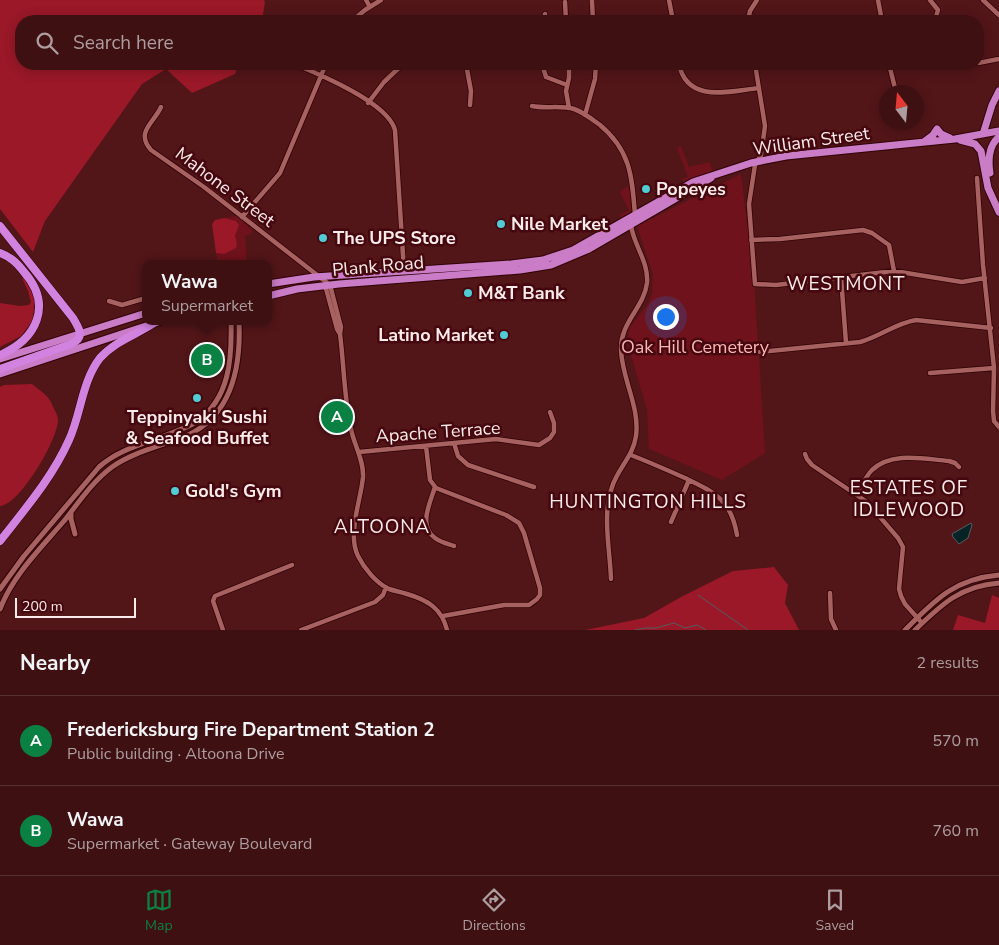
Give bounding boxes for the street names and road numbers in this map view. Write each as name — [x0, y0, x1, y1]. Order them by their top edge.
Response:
street label: William Street — [751, 121, 872, 161]
street label: Mahone Street — [170, 142, 280, 233]
street label: Plank Road — [331, 250, 425, 282]
street label: Apache Terrace — [375, 416, 501, 448]

